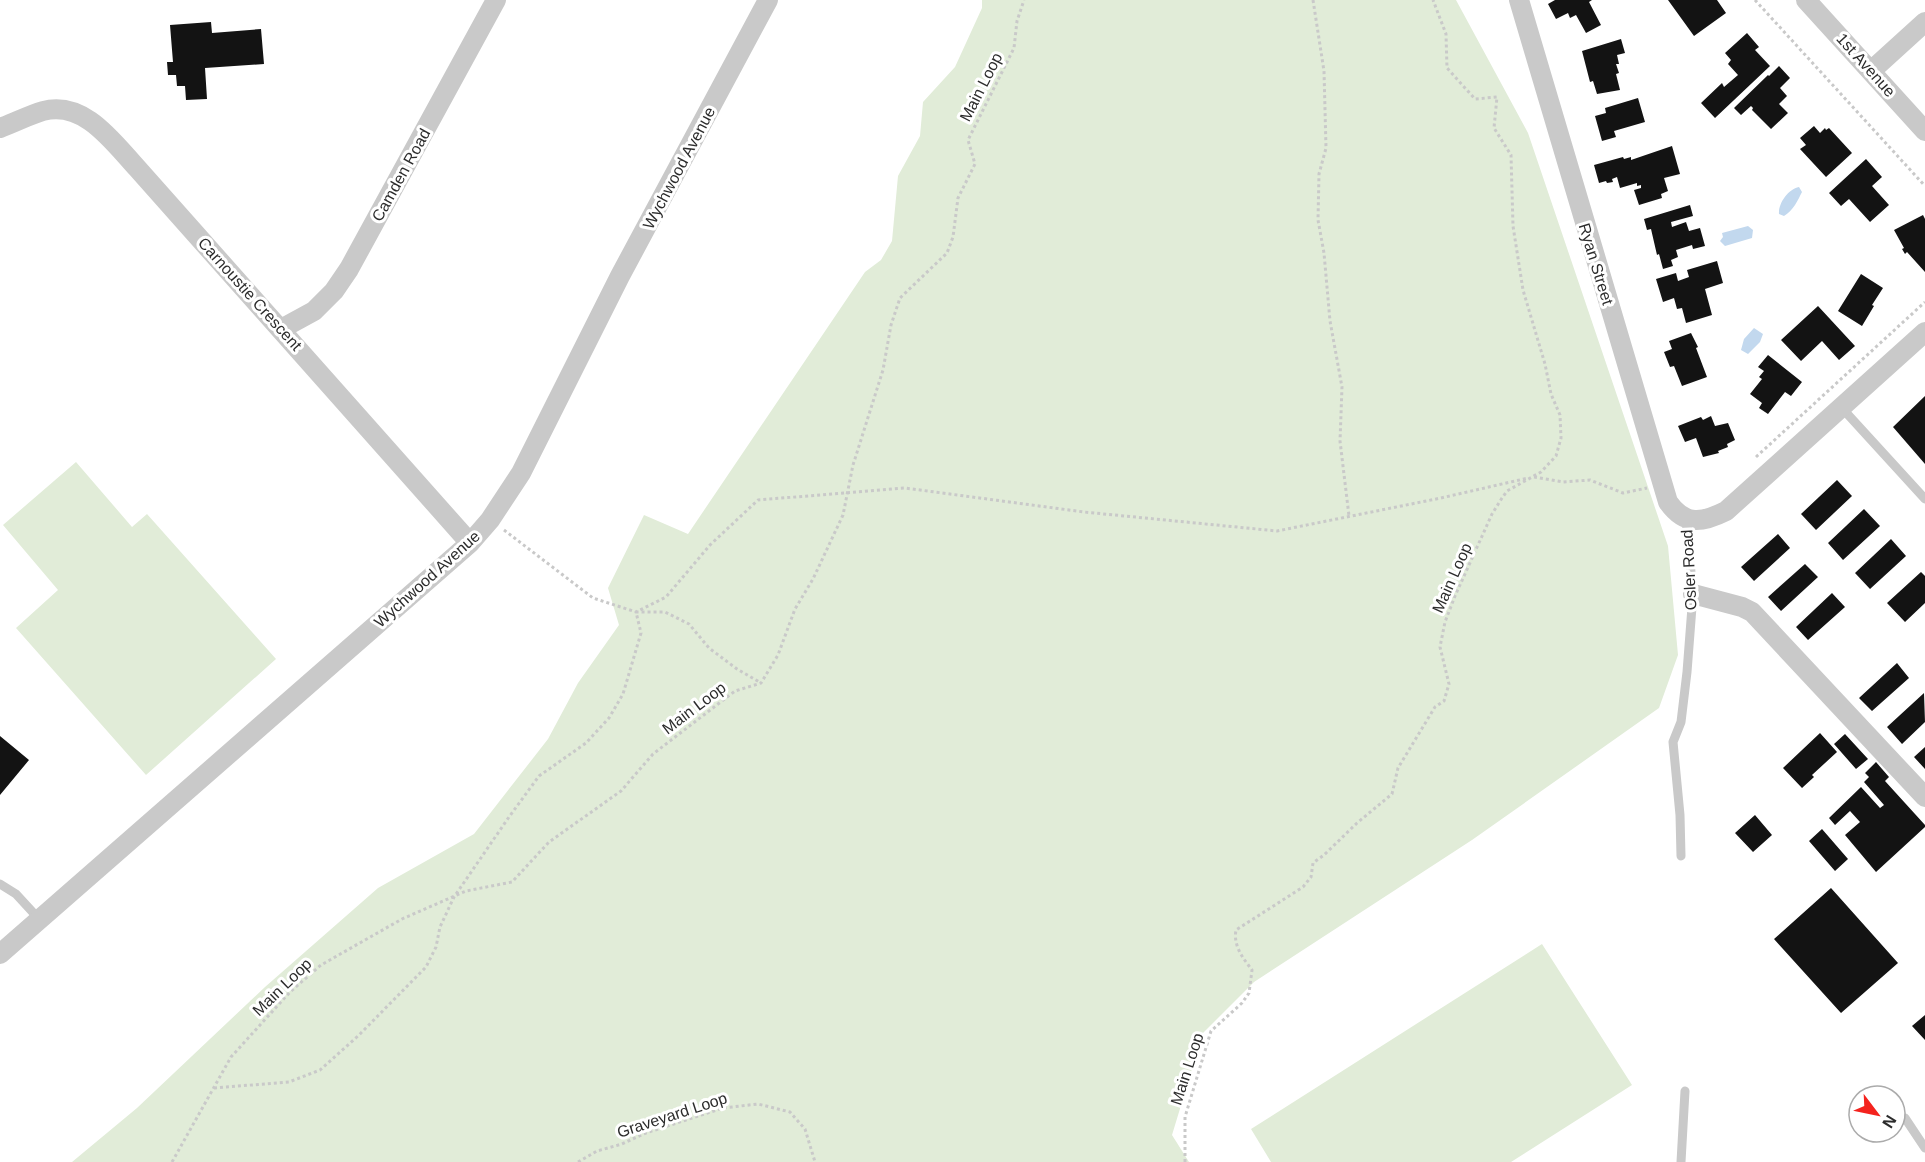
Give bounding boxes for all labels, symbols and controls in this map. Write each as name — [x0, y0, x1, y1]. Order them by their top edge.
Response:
street label: 1st Avenue — [1833, 30, 1899, 100]
street label: Main Loop — [956, 50, 1006, 124]
street label: Wychwood Avenue — [640, 104, 718, 232]
street label: Camden Road — [369, 126, 433, 224]
street label: Ryan Street — [1576, 221, 1617, 307]
street label: Carnoustie Crescent — [195, 234, 305, 354]
street label: Wychwood Avenue — [371, 527, 483, 631]
street label: Osler Road — [1678, 529, 1700, 611]
street label: Main Loop — [1429, 540, 1475, 616]
street label: Main Loop — [659, 679, 729, 737]
street label: Main Loop — [249, 955, 315, 1019]
street label: Main Loop — [1167, 1031, 1207, 1107]
north arrow — [1847, 1084, 1907, 1144]
street label: Graveyard Loop — [615, 1089, 729, 1141]
text: N — [1879, 1112, 1900, 1131]

